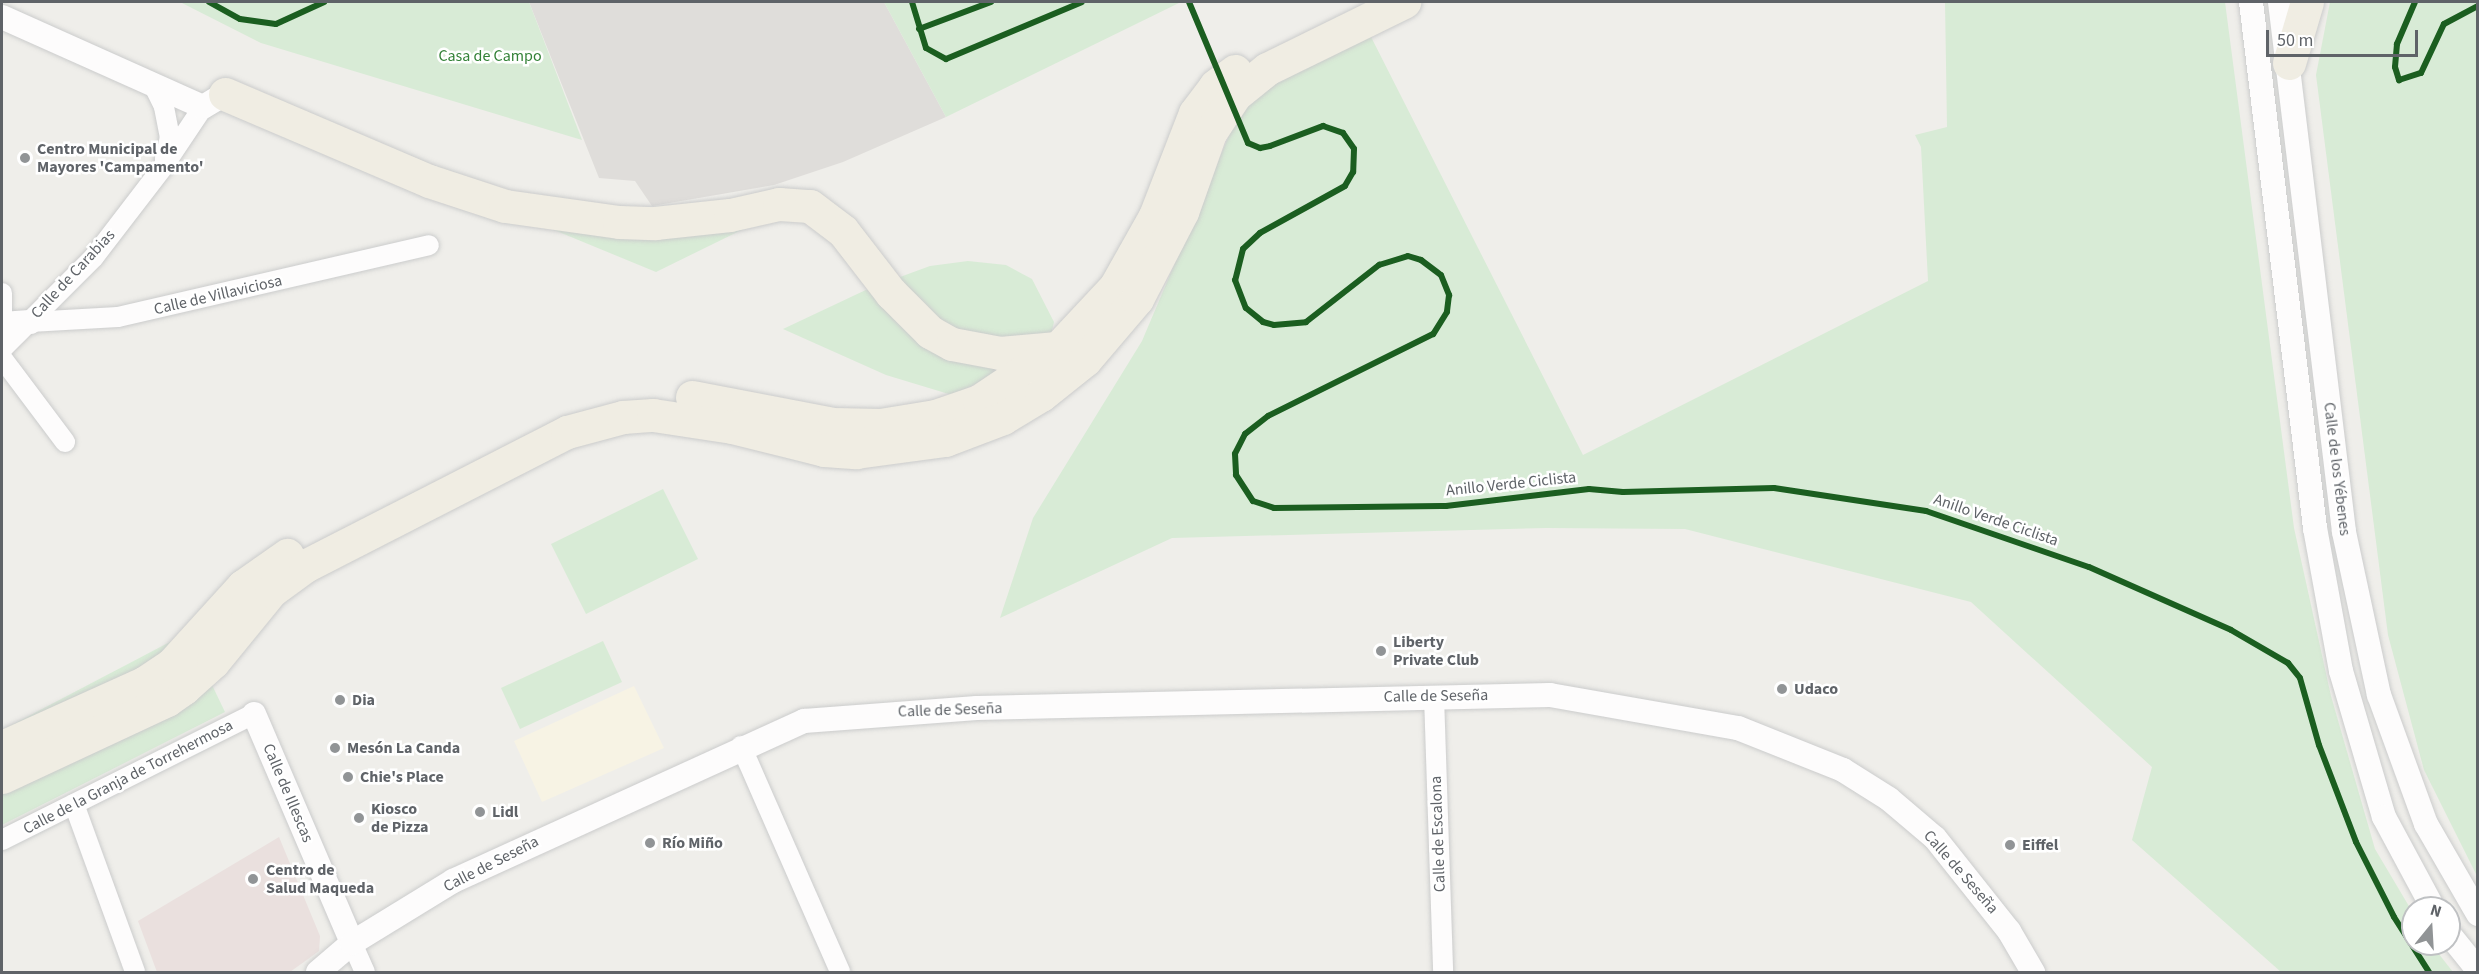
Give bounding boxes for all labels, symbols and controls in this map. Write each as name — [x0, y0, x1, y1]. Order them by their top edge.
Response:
scale bar — [2269, 18, 2420, 56]
text: 50 m — [2277, 28, 2313, 53]
park label: Casa de Campo — [438, 46, 542, 66]
place label: Centro Municipal de Mayores 'Campamento' — [37, 139, 204, 177]
marker: Centro Municipal de Mayores 'Campamento' — [18, 151, 32, 165]
street label: Calle de Carabias — [27, 226, 119, 322]
street label: Calle de Villaviciosa — [152, 271, 284, 319]
street label: Calle de los Yébenes — [2319, 401, 2355, 537]
street label: Anillo Verde Ciclista — [1445, 468, 1577, 500]
street label: Anillo Verde Ciclista — [1931, 490, 2061, 550]
place label: Liberty Private Club — [1393, 632, 1479, 670]
marker: Liberty Private Club — [1374, 644, 1388, 658]
place label: Udaco — [1794, 679, 1838, 699]
marker: Udaco — [1775, 682, 1789, 696]
street label: Calle de Seseña — [1384, 685, 1488, 707]
place label: Dia — [352, 690, 375, 710]
marker: Dia — [333, 693, 347, 707]
street label: Calle de Seseña — [897, 699, 1003, 721]
street label: Calle de la Granja de Torrehermosa — [20, 716, 236, 838]
place label: Mesón La Canda — [347, 738, 460, 758]
street label: Calle de Illescas — [259, 741, 317, 845]
marker: Mesón La Canda — [328, 741, 342, 755]
place label: Chie's Place — [360, 767, 444, 787]
marker: Chie's Place — [341, 770, 355, 784]
street label: Calle de Escalona — [1426, 775, 1450, 893]
place label: Kiosco de Pizza — [371, 799, 429, 837]
place label: Lidl — [492, 802, 518, 822]
marker: Lidl — [473, 805, 487, 819]
marker: Kiosco de Pizza — [352, 811, 366, 825]
street label: Calle de Seseña — [1919, 826, 2003, 918]
street label: Calle de Seseña — [440, 832, 542, 896]
place label: Río Miño — [662, 833, 723, 853]
place label: Eiffel — [2022, 835, 2058, 855]
marker: Río Miño — [643, 836, 657, 850]
marker: Eiffel — [2003, 838, 2017, 852]
place label: Centro de Salud Maqueda — [266, 860, 374, 898]
marker: Centro de Salud Maqueda — [244, 870, 262, 888]
north arrow — [2401, 896, 2461, 956]
text: N — [2427, 899, 2444, 923]

